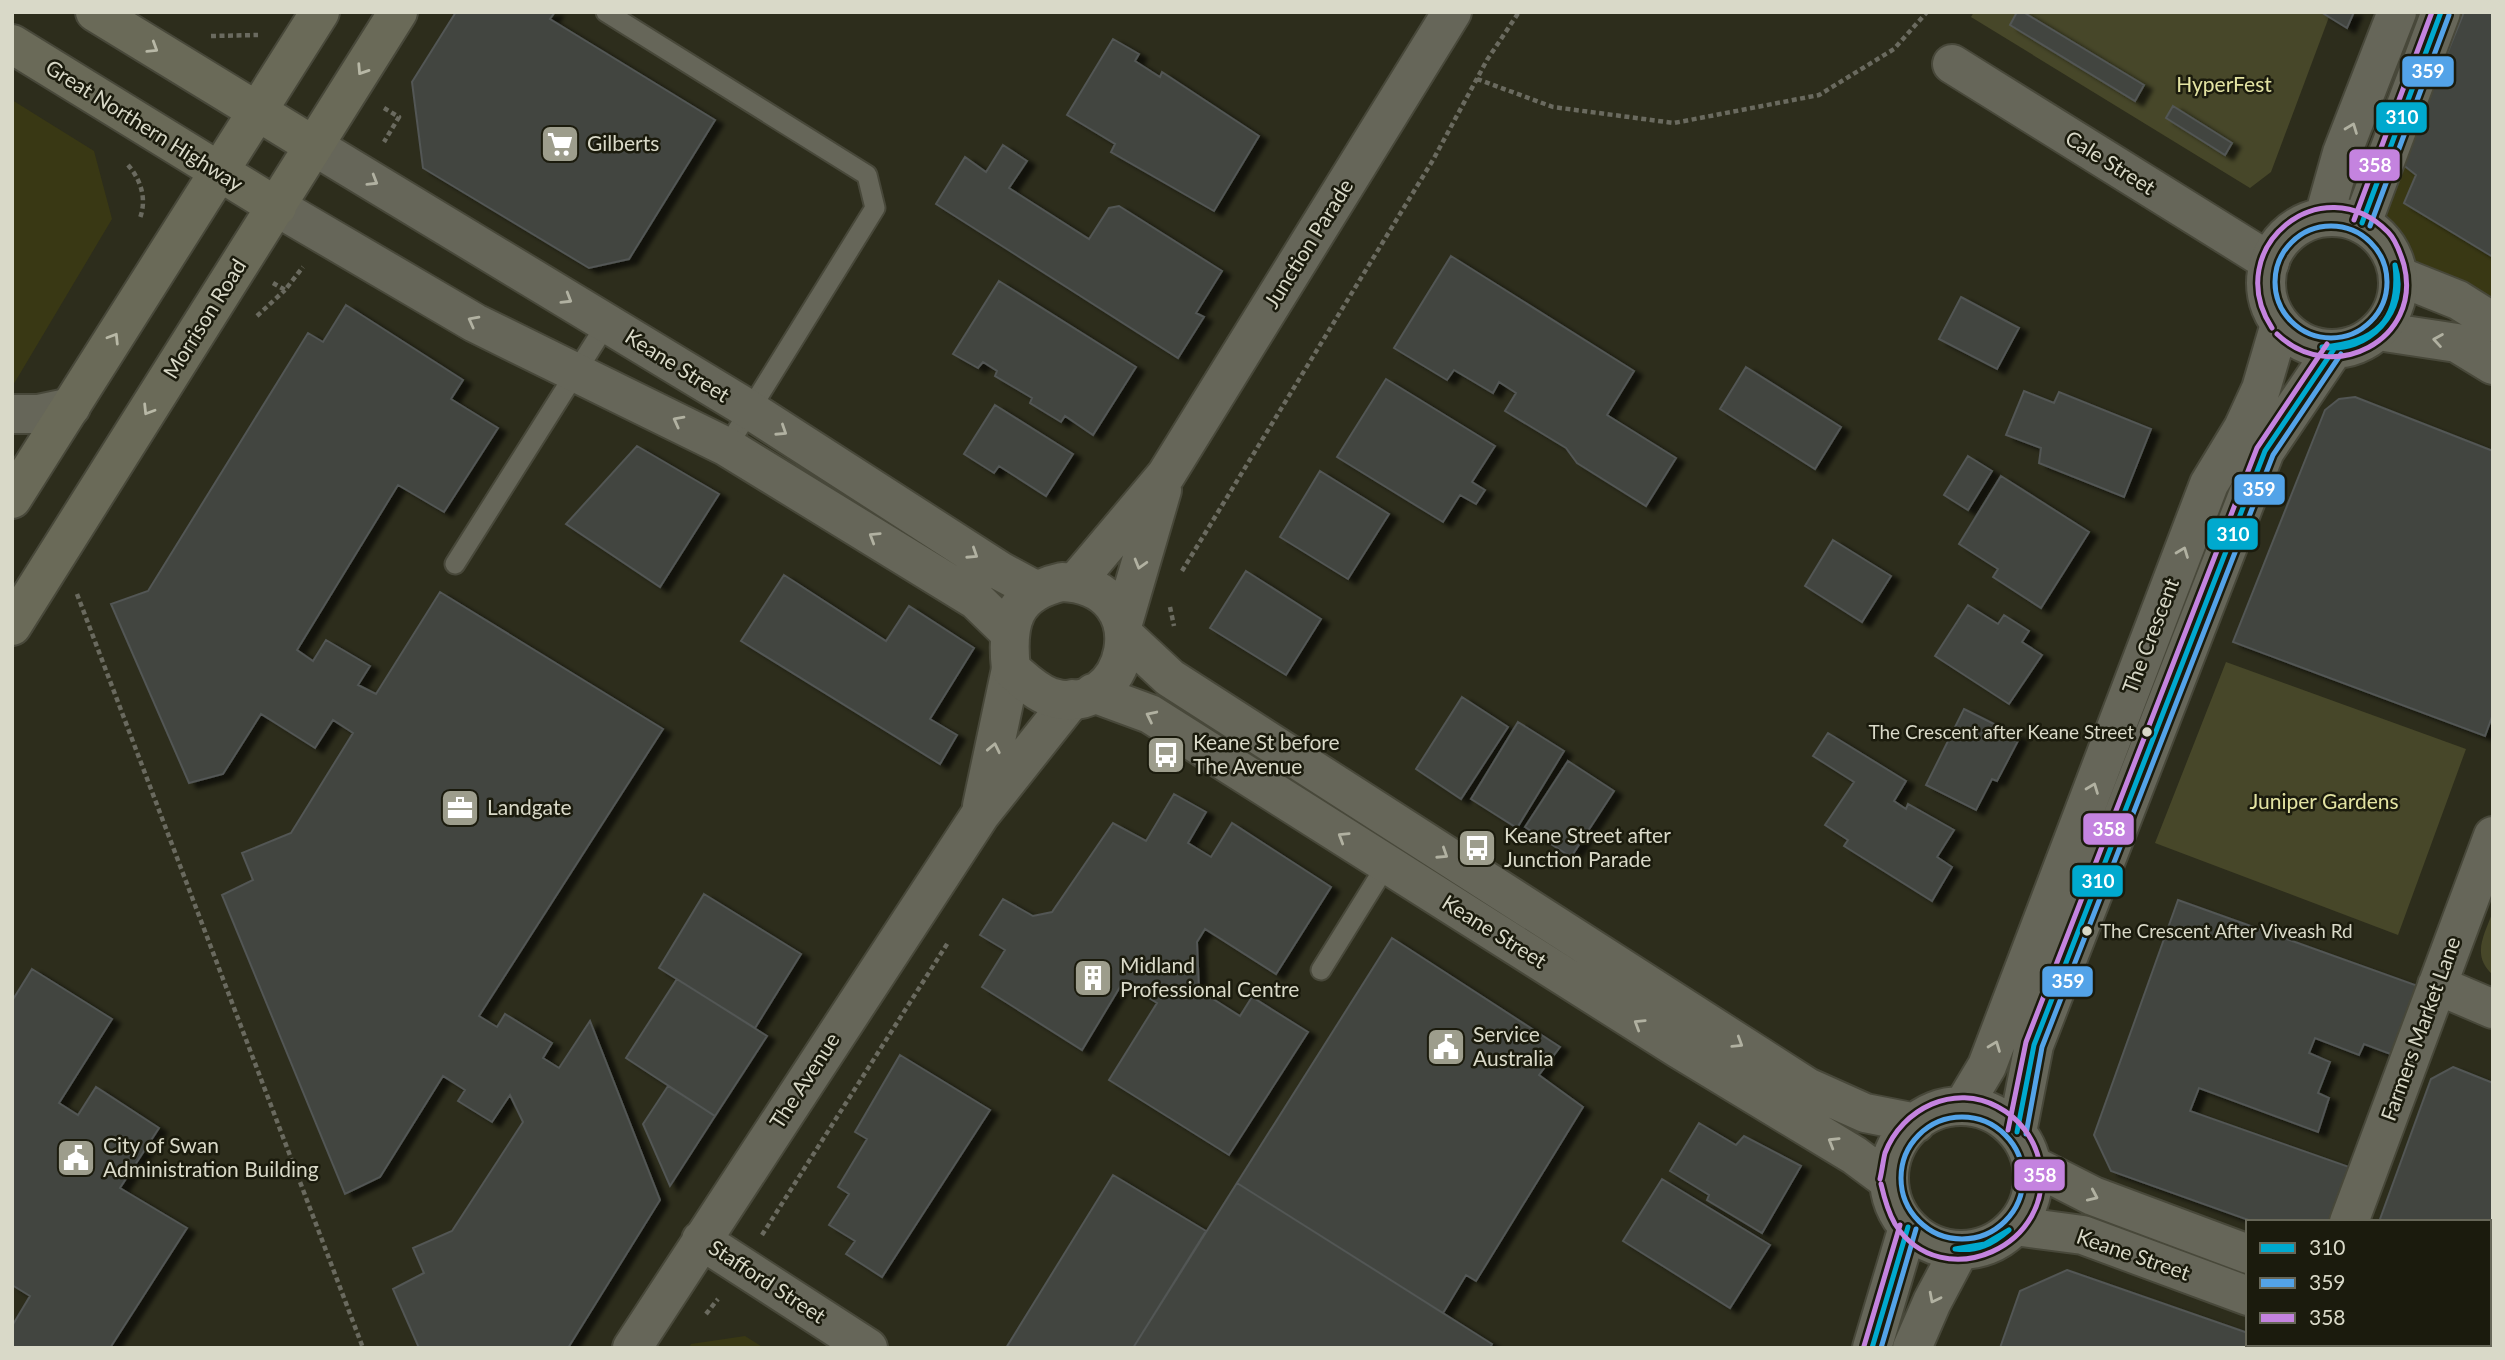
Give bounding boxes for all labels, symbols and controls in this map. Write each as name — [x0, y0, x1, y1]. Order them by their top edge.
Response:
one-way arrow — [145, 40, 158, 53]
street label: Great Northern Highway — [42, 54, 248, 196]
line badge: 359 — [2401, 55, 2455, 88]
text: 359 — [2411, 59, 2445, 82]
one-way arrow — [358, 63, 371, 76]
park label: HyperFest — [2176, 71, 2272, 96]
line badge: 310 — [2375, 101, 2428, 134]
text: 310 — [2385, 105, 2419, 128]
supermarket icon: Gilberts — [539, 123, 581, 165]
one-way arrow — [2343, 123, 2357, 135]
street label: Cale Street — [2061, 124, 2161, 199]
place label: Gilberts — [587, 130, 659, 155]
line badge: 358 — [2348, 148, 2401, 182]
text: 358 — [2358, 153, 2392, 176]
one-way arrow — [365, 173, 378, 186]
street label: Junction Parade — [1258, 174, 1357, 312]
street label: Morrison Road — [157, 254, 250, 383]
one-way arrow — [560, 290, 573, 303]
one-way arrow — [468, 316, 481, 329]
street label: Keane Street — [621, 323, 735, 407]
one-way arrow — [106, 333, 119, 346]
one-way arrow — [2432, 333, 2444, 348]
one-way arrow — [143, 402, 156, 415]
one-way arrow — [673, 416, 685, 429]
one-way arrow — [774, 423, 787, 435]
line badge: 359 — [2233, 473, 2286, 506]
text: 359 — [2242, 477, 2276, 500]
line badge: 310 — [2206, 517, 2259, 551]
text: 310 — [2216, 522, 2250, 545]
one-way arrow — [868, 532, 881, 545]
one-way arrow — [965, 546, 978, 559]
one-way arrow — [2175, 547, 2189, 559]
one-way arrow — [1134, 558, 1149, 570]
street label: The Crescent — [2116, 574, 2183, 697]
one-way arrow — [1146, 710, 1158, 724]
place label: The Crescent after Keane Street — [1868, 720, 2134, 743]
marker: The Crescent after Keane Street — [2140, 725, 2154, 739]
place label: Keane St before The Avenue — [1193, 729, 1340, 778]
bus stop icon: Keane St before The Avenue — [1145, 734, 1187, 776]
one-way arrow — [986, 742, 1001, 754]
one-way arrow — [2085, 782, 2099, 794]
office icon: Landgate — [439, 787, 481, 829]
park label: Juniper Gardens — [2249, 788, 2399, 813]
place label: Landgate — [487, 794, 571, 819]
line badge: 358 — [2082, 812, 2135, 846]
text: 358 — [2092, 817, 2126, 840]
place label: Keane Street after Junction Parade — [1504, 822, 1671, 871]
bus stop icon: Keane Street after Junction Parade — [1456, 827, 1498, 869]
one-way arrow — [1338, 833, 1351, 846]
one-way arrow — [1435, 846, 1448, 859]
line badge: 310 — [2071, 864, 2124, 898]
text: 310 — [2081, 869, 2115, 892]
street label: Keane Street — [1438, 889, 1552, 973]
place label: The Crescent After Viveash Rd — [2100, 919, 2353, 942]
marker: The Crescent After Viveash Rd — [2080, 924, 2094, 938]
street label: Farmers Market Lane — [2375, 933, 2465, 1124]
place label: Midland Professional Centre — [1120, 952, 1299, 1001]
building icon: Midland Professional Centre — [1072, 957, 1114, 999]
line badge: 359 — [2041, 965, 2094, 998]
text: 359 — [2051, 969, 2085, 992]
one-way arrow — [1634, 1019, 1647, 1032]
place label: Service Australia — [1473, 1021, 1554, 1070]
public building icon: Service Australia — [1425, 1026, 1467, 1068]
street label: The Avenue — [764, 1028, 844, 1133]
one-way arrow — [1730, 1034, 1743, 1047]
one-way arrow — [1986, 1040, 2000, 1052]
place label: City of Swan Administration Building — [103, 1132, 319, 1181]
public building icon: City of Swan Administration Building — [55, 1137, 97, 1179]
one-way arrow — [1828, 1137, 1841, 1150]
line badge: 358 — [2013, 1158, 2066, 1192]
text: 358 — [2023, 1163, 2057, 1186]
one-way arrow — [2086, 1188, 2098, 1202]
legend — [2246, 1220, 2491, 1346]
street label: Keane Street — [2074, 1223, 2194, 1285]
street label: Stafford Street — [705, 1234, 831, 1328]
text: 310 — [2309, 1234, 2346, 1259]
text: 359 — [2309, 1269, 2346, 1294]
one-way arrow — [1928, 1291, 1942, 1303]
text: 358 — [2309, 1304, 2346, 1329]

